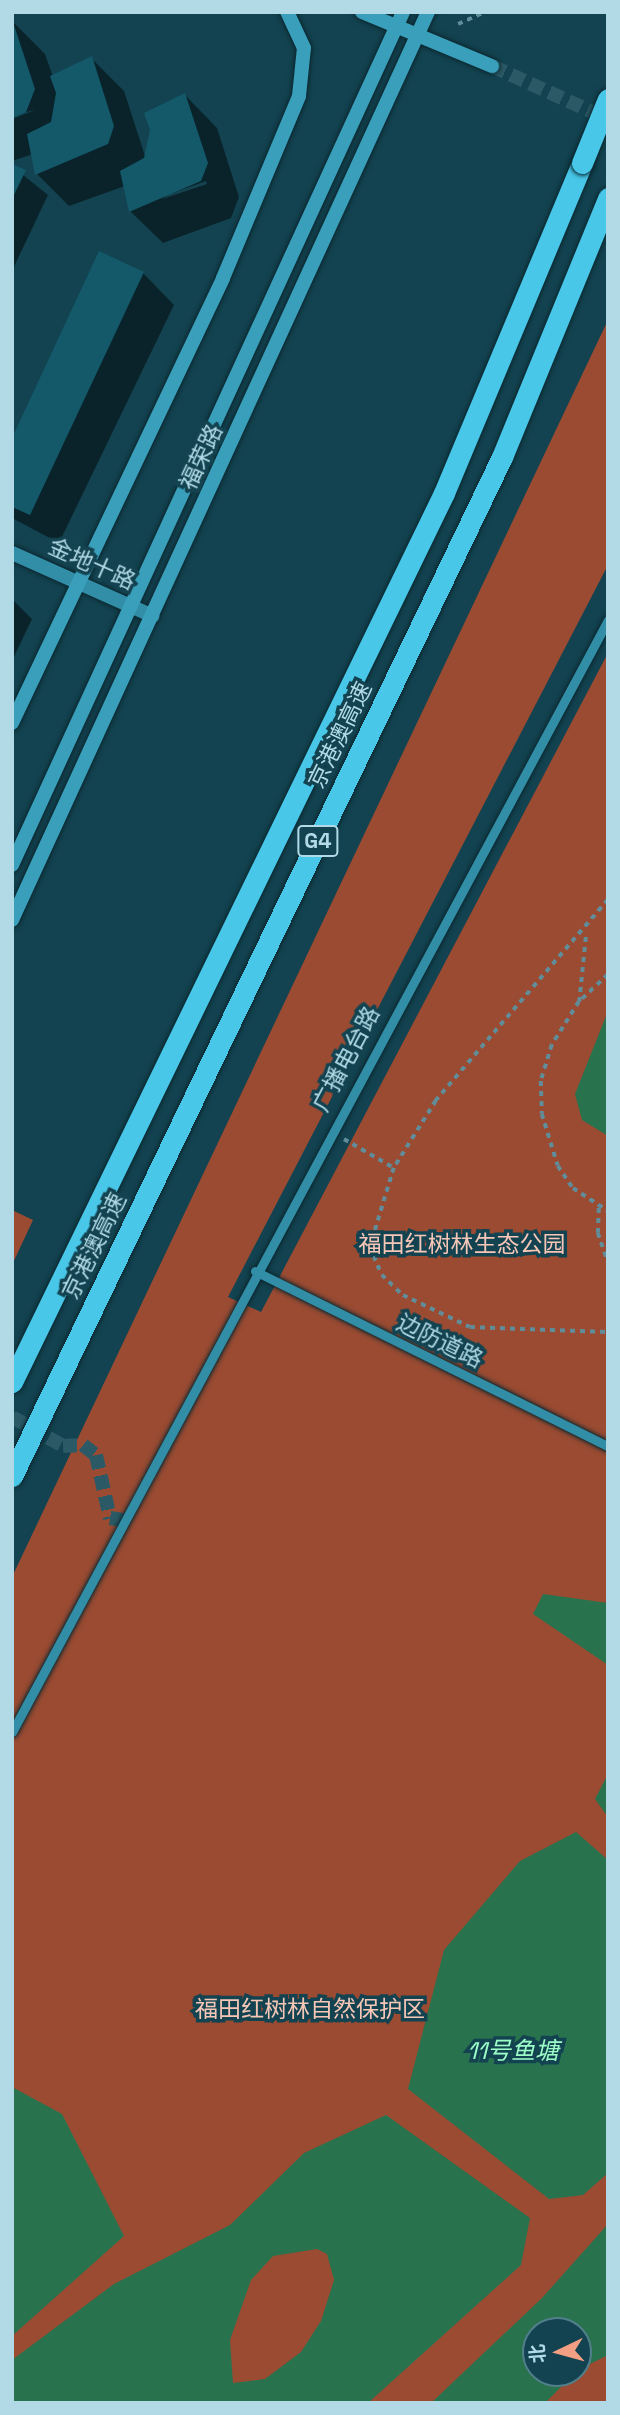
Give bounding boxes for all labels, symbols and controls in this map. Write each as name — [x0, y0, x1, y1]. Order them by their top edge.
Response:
street label: 福荣路 — [174, 420, 228, 494]
street label: 金地十路 — [44, 533, 140, 595]
street label: 京港澳高速 — [302, 677, 378, 793]
road number: G4 — [297, 824, 339, 858]
street label: 广播电台路 — [307, 1002, 385, 1116]
street label: 京港澳高速 — [56, 1188, 132, 1304]
park label: 福田红树林生态公园 — [359, 1230, 565, 1258]
street label: 边防道路 — [393, 1308, 487, 1374]
park label: 福田红树林自然保护区 — [195, 1995, 425, 2023]
water label: 11号鱼塘 — [467, 2037, 559, 2065]
north arrow — [522, 2317, 592, 2387]
text: 北 — [524, 2343, 551, 2364]

